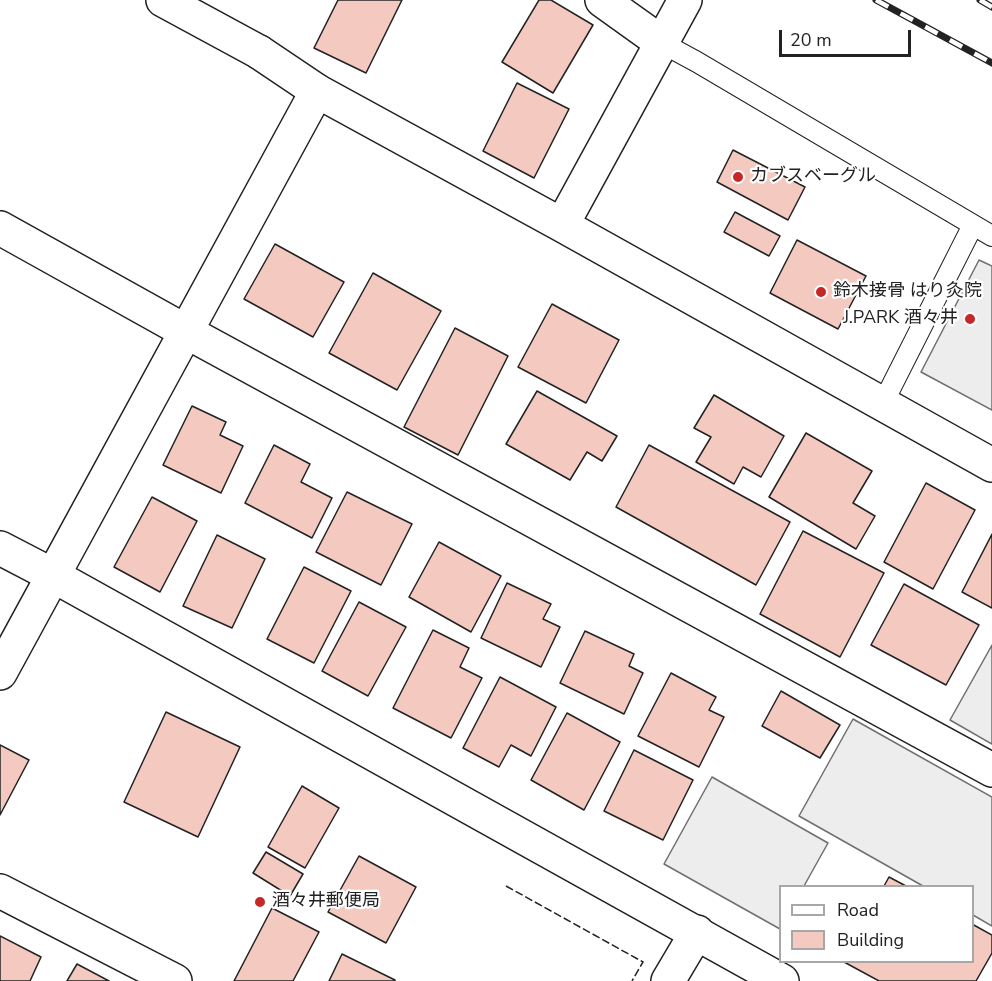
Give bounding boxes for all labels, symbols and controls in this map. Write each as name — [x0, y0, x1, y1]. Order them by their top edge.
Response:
scale bar — [782, 18, 914, 56]
text: 20 m — [790, 28, 832, 52]
place label: カブスベーグル — [750, 166, 876, 188]
marker: カブスベーグル — [731, 170, 745, 184]
place label: 鈴木接骨 はり灸院 — [833, 281, 982, 303]
marker: 鈴木接骨 はり灸院 — [814, 285, 828, 299]
place label: J.PARK 酒々井 — [843, 308, 958, 330]
marker: J.PARK 酒々井 — [963, 312, 977, 326]
legend — [779, 885, 974, 963]
place label: 酒々井郵便局 — [272, 891, 380, 913]
marker: 酒々井郵便局 — [253, 895, 267, 909]
text: Road — [837, 898, 879, 922]
text: Building — [837, 928, 904, 952]

